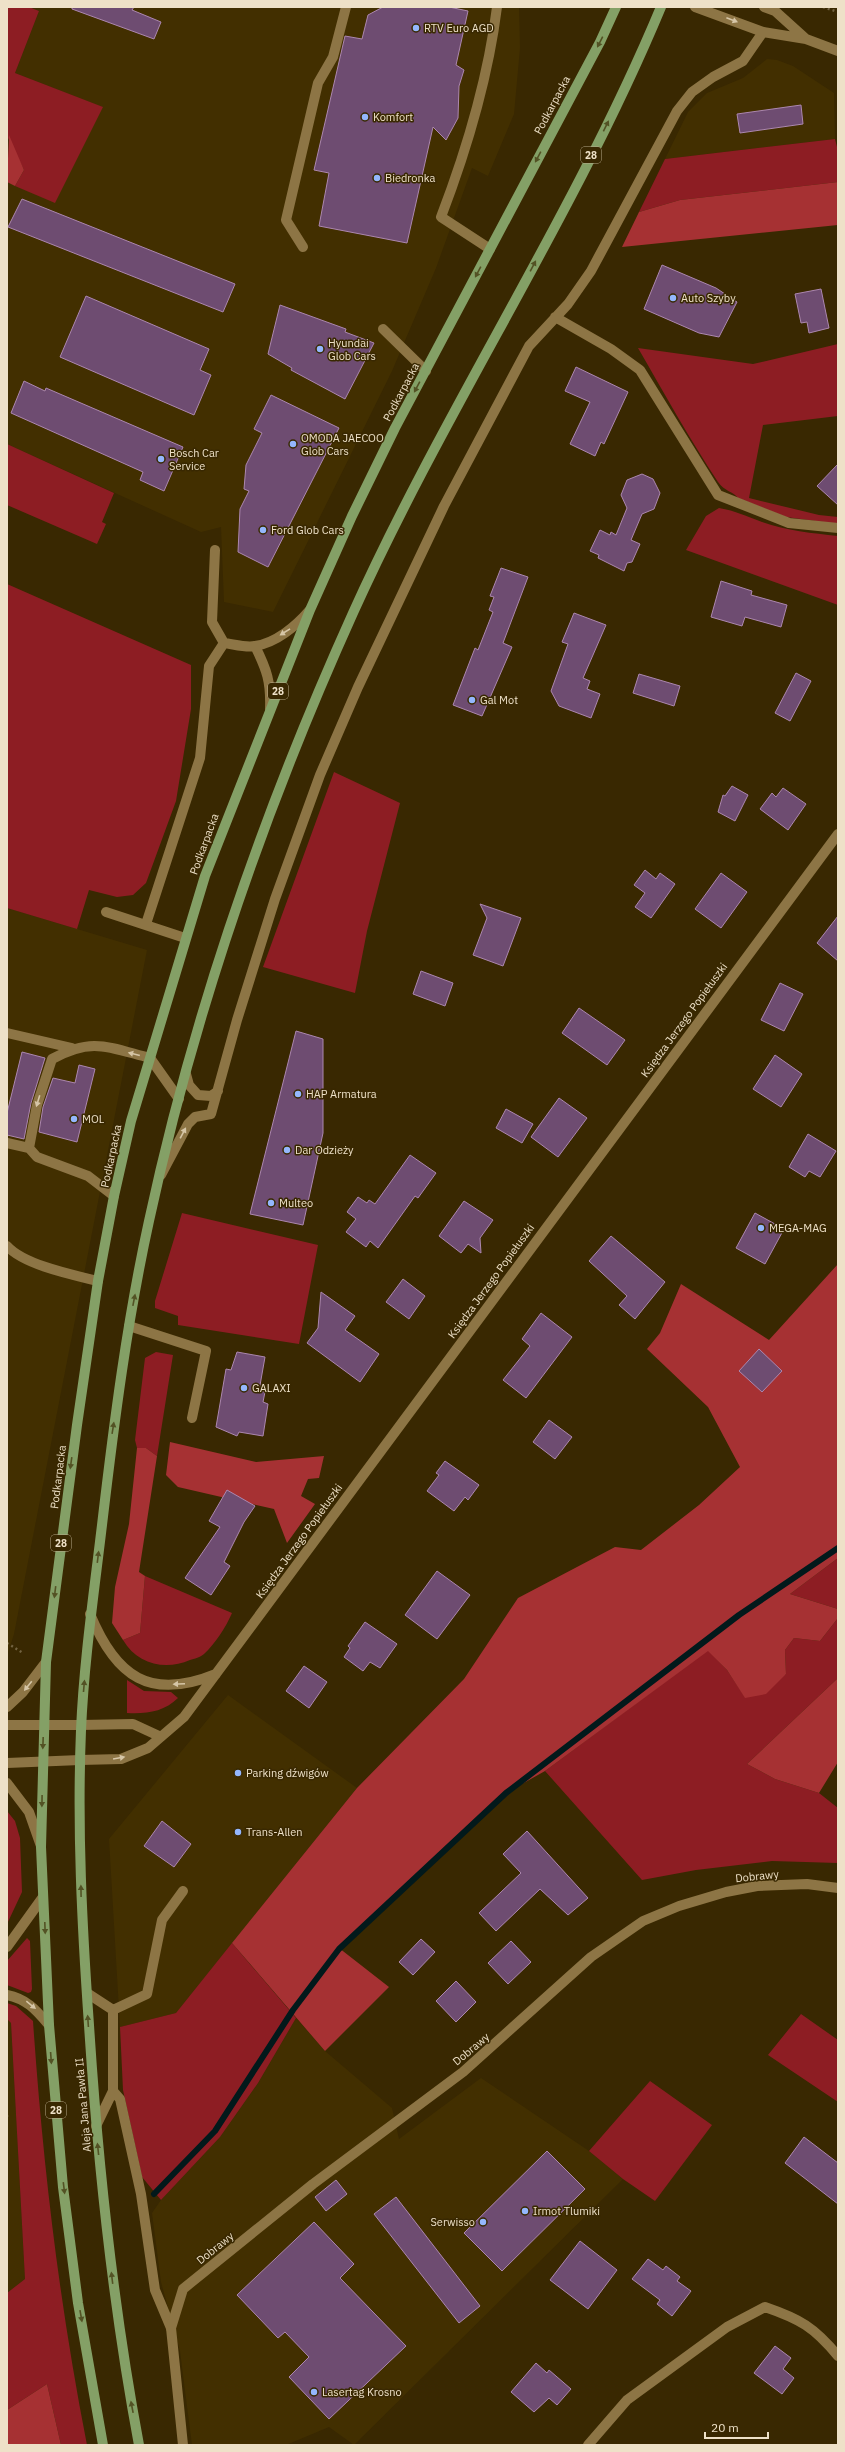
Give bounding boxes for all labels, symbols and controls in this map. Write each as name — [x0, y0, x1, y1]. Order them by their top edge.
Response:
one-way arrow — [726, 18, 738, 24]
place label: RTV Euro AGD — [424, 21, 494, 35]
marker: RTV Euro AGD — [411, 23, 421, 33]
one-way arrow — [596, 37, 603, 48]
street label: Podkarpacka — [531, 73, 573, 137]
place label: Komfort — [373, 110, 413, 124]
marker: Komfort — [360, 112, 370, 122]
one-way arrow — [603, 120, 609, 131]
road number: 28 — [581, 147, 601, 163]
one-way arrow — [535, 151, 541, 163]
place label: Biedronka — [385, 171, 435, 185]
marker: Biedronka — [372, 173, 382, 183]
one-way arrow — [529, 260, 536, 272]
one-way arrow — [474, 266, 481, 278]
place label: Auto Szyby — [681, 291, 736, 305]
marker: Auto Szyby — [668, 293, 678, 303]
place label: Hyundai Glob Cars — [328, 336, 376, 363]
marker: Hyundai Glob Cars — [315, 344, 325, 354]
street label: Podkarpacka — [380, 360, 422, 424]
one-way arrow — [414, 381, 420, 393]
place label: OMODA JAECOO Glob Cars — [301, 431, 384, 458]
marker: OMODA JAECOO Glob Cars — [288, 439, 298, 449]
place label: Bosch Car Service — [169, 446, 219, 473]
marker: Bosch Car Service — [156, 454, 166, 464]
place label: Ford Glob Cars — [271, 523, 344, 537]
marker: Ford Glob Cars — [258, 525, 268, 535]
one-way arrow — [280, 628, 290, 636]
road number: 28 — [268, 683, 288, 699]
place label: Gal Mot — [480, 693, 518, 707]
marker: Gal Mot — [467, 695, 477, 705]
street label: Podkarpacka — [186, 811, 222, 876]
street label: Księdza Jerzego Popiełuszki — [638, 960, 730, 1080]
one-way arrow — [128, 1050, 140, 1056]
place label: HAP Armatura — [306, 1087, 377, 1101]
marker: HAP Armatura — [293, 1089, 303, 1099]
one-way arrow — [35, 1096, 41, 1108]
place label: MOL — [82, 1112, 105, 1126]
marker: MOL — [69, 1114, 79, 1124]
street label: Podkarpacka — [97, 1123, 125, 1189]
one-way arrow — [180, 1127, 186, 1139]
place label: Dar Odzieży — [295, 1143, 354, 1157]
marker: Dar Odzieży — [282, 1145, 292, 1155]
place label: Multeo — [279, 1196, 313, 1210]
marker: Multeo — [266, 1198, 276, 1208]
street label: Księdza Jerzego Popiełuszki — [445, 1221, 537, 1341]
place label: MEGA-MAG — [769, 1221, 827, 1235]
marker: MEGA-MAG — [756, 1223, 766, 1233]
one-way arrow — [131, 1293, 137, 1306]
place label: GALAXI — [252, 1381, 291, 1395]
marker: GALAXI — [239, 1383, 249, 1393]
one-way arrow — [110, 1422, 116, 1434]
street label: Podkarpacka — [47, 1444, 69, 1510]
one-way arrow — [68, 1457, 75, 1469]
street label: Księdza Jerzego Popiełuszki — [253, 1481, 345, 1601]
road number: 28 — [51, 1535, 71, 1551]
one-way arrow — [95, 1551, 101, 1563]
one-way arrow — [52, 1586, 58, 1598]
one-way arrow — [23, 1680, 32, 1691]
one-way arrow — [81, 1680, 88, 1692]
one-way arrow — [173, 1681, 185, 1688]
one-way arrow — [40, 1737, 47, 1749]
one-way arrow — [113, 1755, 125, 1761]
place label: Parking dźwigów — [246, 1766, 329, 1780]
marker: Parking dźwigów — [233, 1768, 243, 1778]
one-way arrow — [39, 1795, 45, 1808]
place label: Trans-Allen — [246, 1825, 303, 1839]
marker: Trans-Allen — [233, 1827, 243, 1837]
street label: Dobrawy — [735, 1867, 780, 1885]
one-way arrow — [78, 1884, 84, 1897]
one-way arrow — [41, 1922, 48, 1934]
one-way arrow — [25, 2001, 36, 2010]
one-way arrow — [85, 2015, 92, 2027]
street label: Dobrawy — [450, 2029, 493, 2068]
one-way arrow — [48, 2052, 55, 2064]
street label: Aleja Jana Pawła II — [72, 2057, 94, 2153]
road number: 28 — [46, 2102, 66, 2118]
one-way arrow — [95, 2143, 101, 2155]
one-way arrow — [60, 2182, 67, 2194]
place label: Irmot Tlumiki — [533, 2204, 600, 2218]
marker: Irmot Tlumiki — [520, 2206, 530, 2216]
place label: Serwisso — [430, 2215, 475, 2229]
marker: Serwisso — [478, 2217, 488, 2227]
street label: Dobrawy — [194, 2228, 237, 2267]
one-way arrow — [109, 2272, 115, 2284]
one-way arrow — [78, 2310, 84, 2323]
place label: Lasertag Krosno — [322, 2385, 402, 2399]
marker: Lasertag Krosno — [309, 2387, 319, 2397]
one-way arrow — [128, 2401, 134, 2413]
scale bar — [705, 2414, 768, 2440]
text: 20 m — [711, 2420, 739, 2435]

